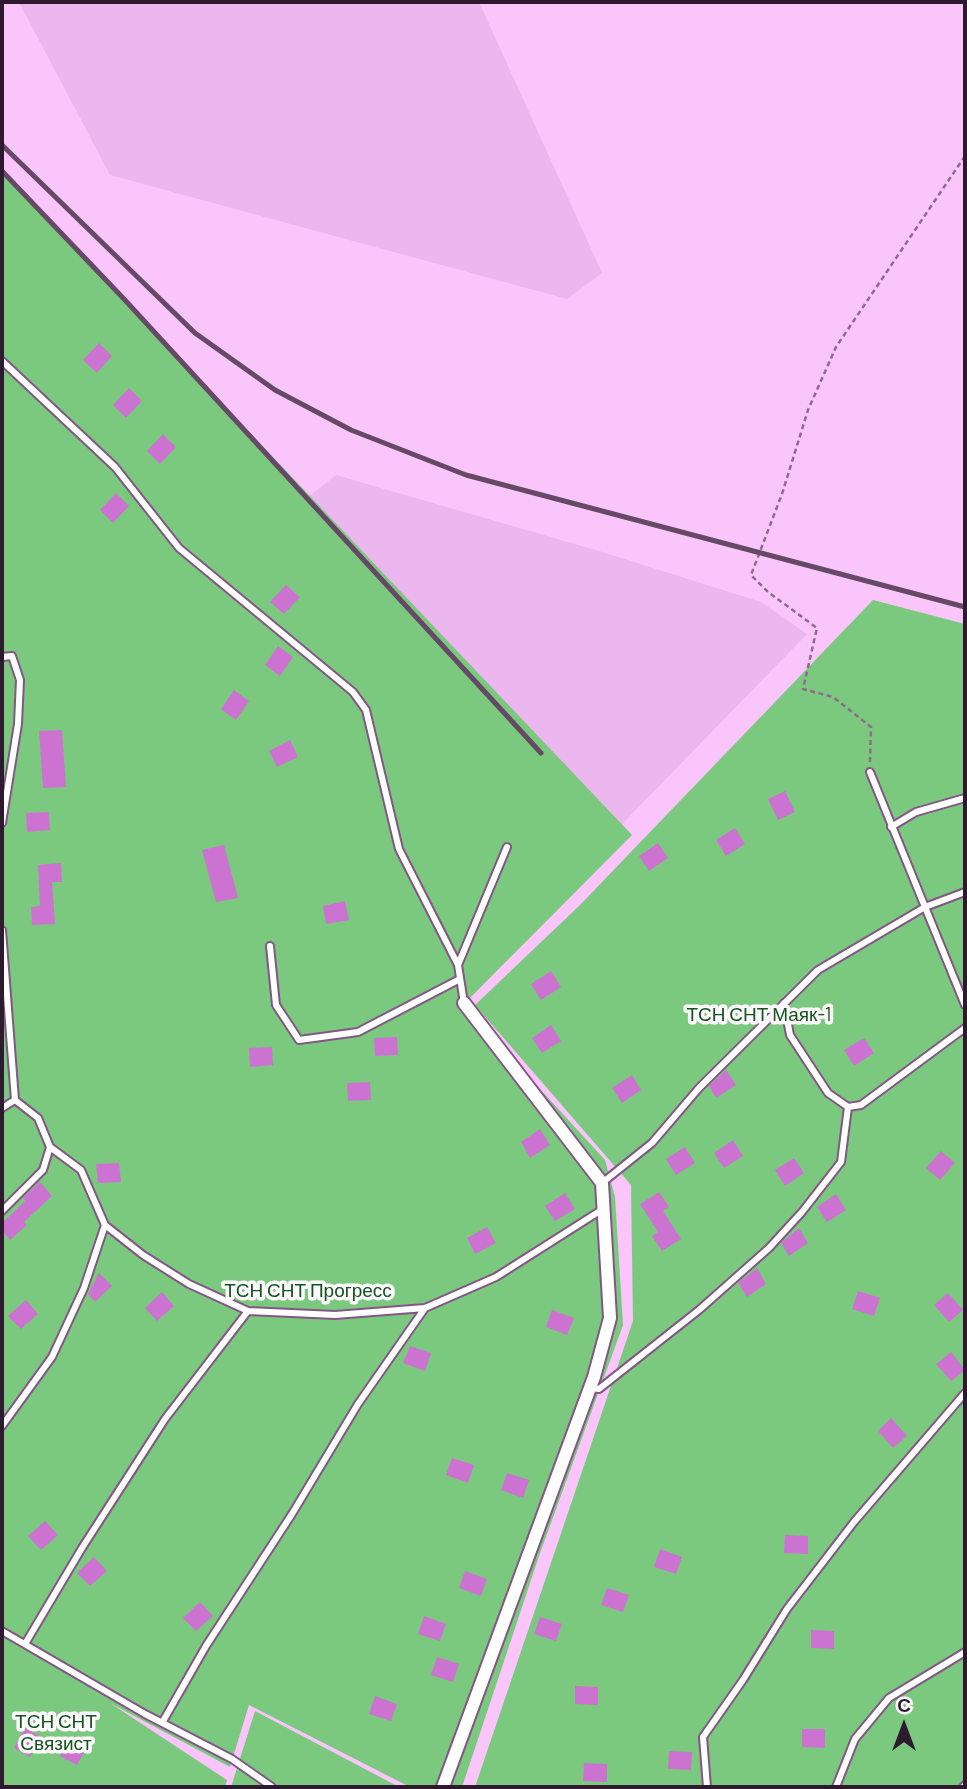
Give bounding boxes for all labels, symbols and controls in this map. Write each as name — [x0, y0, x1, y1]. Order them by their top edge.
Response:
park label: ТСН СНТ Маяк-1 — [686, 1004, 832, 1026]
park label: ТСН СНТ Прогресс — [224, 1280, 392, 1302]
north arrow — [869, 1691, 939, 1761]
text: С — [897, 1693, 911, 1716]
park label: ТСН СНТ Связист — [15, 1711, 97, 1755]

